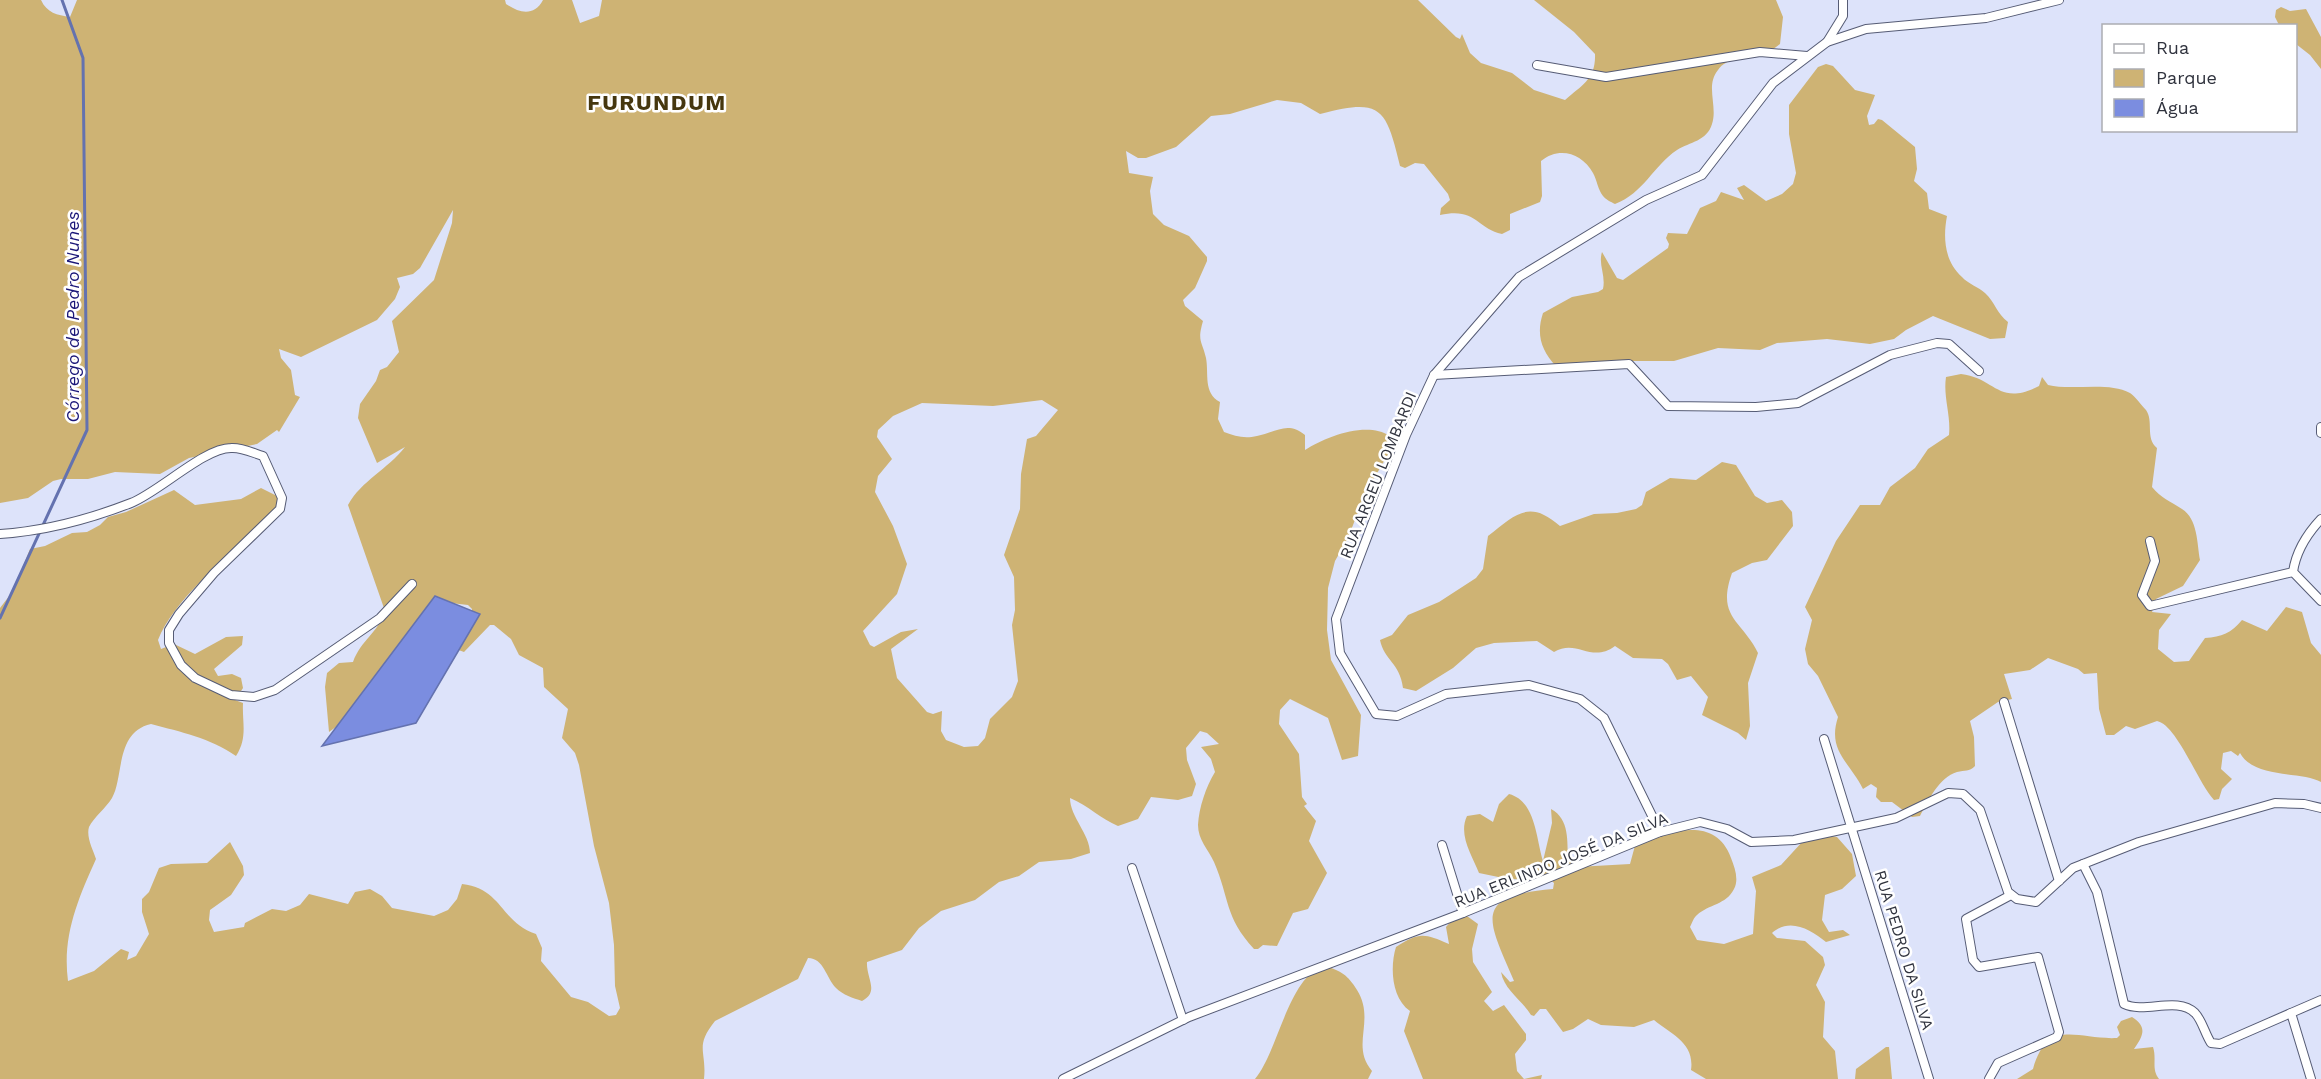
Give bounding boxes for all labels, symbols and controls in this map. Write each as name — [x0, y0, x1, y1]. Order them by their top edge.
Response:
legend — [2102, 24, 2297, 132]
text: Rua — [2156, 37, 2189, 58]
text: Parque — [2156, 67, 2217, 88]
district label: FURUNDUM — [587, 90, 727, 115]
text: Água — [2156, 97, 2199, 118]
water label: Córrego de Pedro Nunes — [62, 211, 83, 423]
street label: RUA ARGEU LOMBARDI — [1336, 389, 1420, 561]
street label: RUA ERLINDO JOSÉ DA SILVA — [1451, 808, 1671, 912]
street label: RUA PEDRO DA SILVA — [1871, 868, 1937, 1033]

